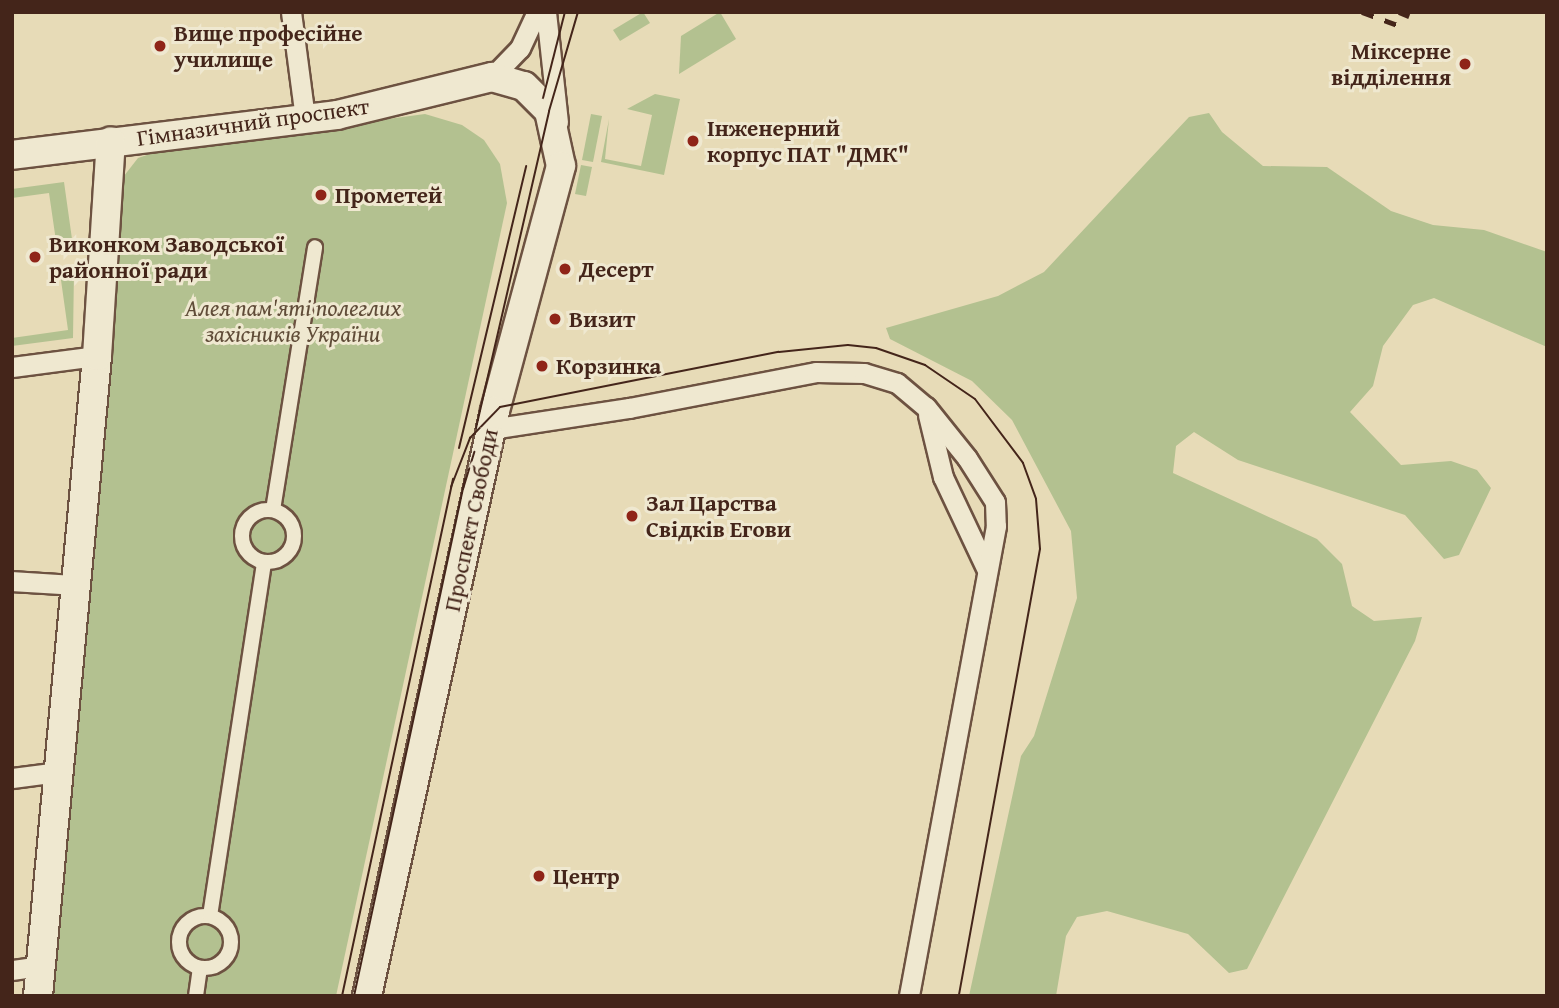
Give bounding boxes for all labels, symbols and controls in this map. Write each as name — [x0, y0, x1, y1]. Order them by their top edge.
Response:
place label: Вище професійне училище — [174, 19, 363, 73]
place label: Міксерне відділення — [1331, 37, 1451, 91]
marker: Вище професійне училище — [152, 38, 168, 54]
marker: Міксерне відділення — [1457, 56, 1473, 72]
street label: Гімназичний проспект — [135, 92, 371, 152]
place label: Інженерний корпус ПАТ "ДМК" — [707, 114, 909, 168]
marker: Інженерний корпус ПАТ "ДМК" — [685, 133, 701, 149]
place label: Прометей — [335, 181, 442, 209]
marker: Прометей — [313, 187, 329, 203]
place label: Виконком Заводської районної ради — [49, 230, 284, 284]
marker: Виконком Заводської районної ради — [27, 249, 43, 265]
place label: Десерт — [579, 255, 654, 283]
marker: Десерт — [557, 261, 573, 277]
park label: Алея пам'яті полеглих захісників України — [185, 294, 401, 348]
place label: Визит — [569, 305, 635, 333]
marker: Визит — [547, 311, 563, 327]
place label: Корзинка — [556, 352, 661, 380]
marker: Корзинка — [534, 358, 550, 374]
street label: Проспект Свободи — [438, 426, 504, 614]
place label: Зал Царства Свiдкiв Егови — [646, 489, 791, 543]
marker: Зал Царства Свiдкiв Егови — [624, 508, 640, 524]
place label: Центр — [553, 862, 620, 890]
marker: Центр — [531, 868, 547, 884]

